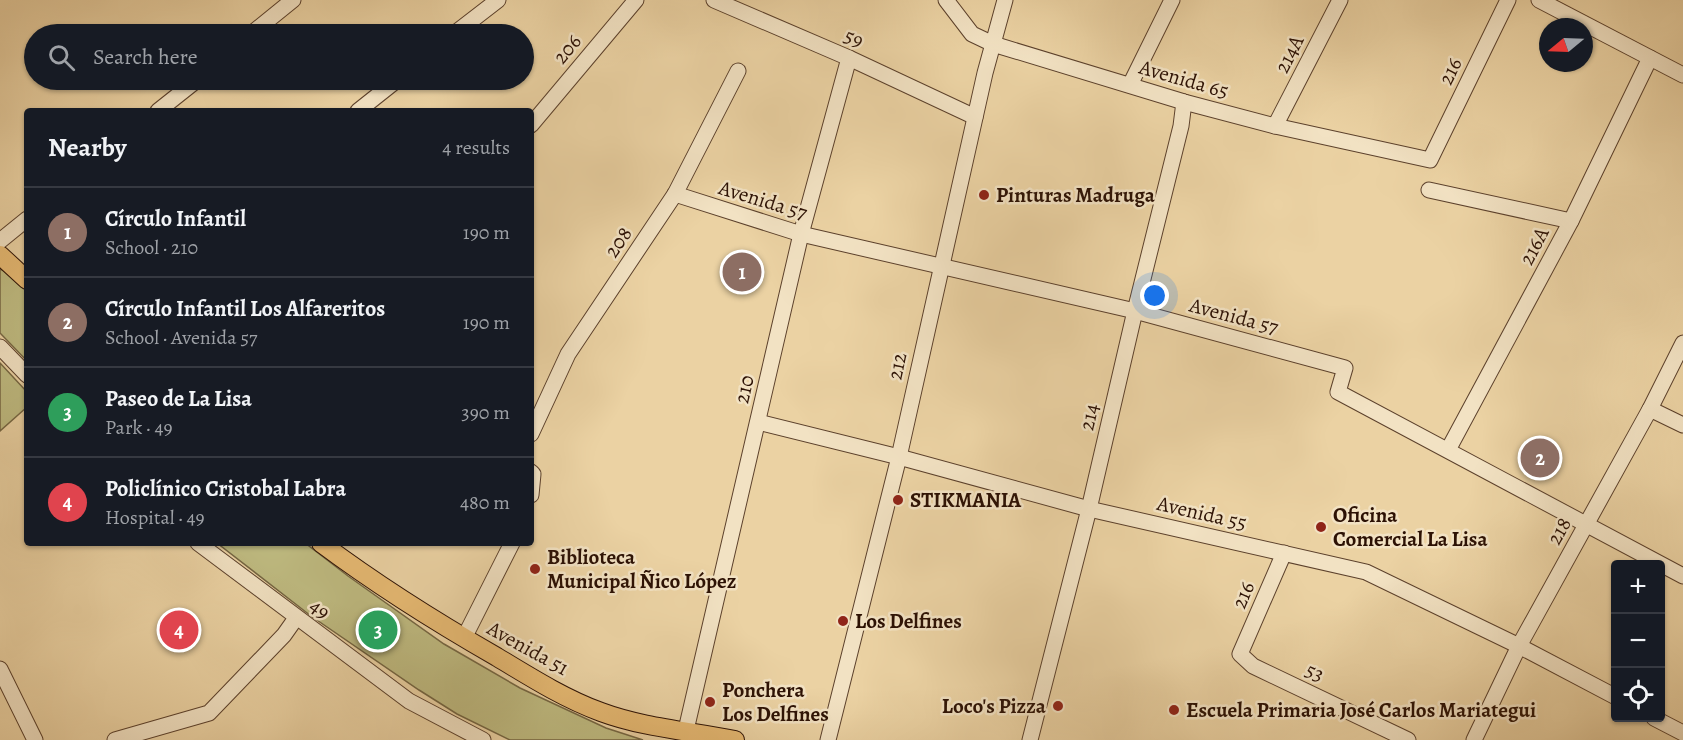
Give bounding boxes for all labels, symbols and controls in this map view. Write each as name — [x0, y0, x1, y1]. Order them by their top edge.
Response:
north arrow — [1539, 18, 1593, 72]
street label: 59 — [840, 21, 868, 55]
search box — [24, 24, 534, 90]
street label: 206 — [546, 28, 588, 70]
street label: 214A — [1268, 30, 1311, 78]
icon: search — [45, 41, 78, 74]
text: Search here — [93, 42, 198, 72]
street label: Avenida 65 — [1135, 53, 1232, 105]
street label: 216 — [1432, 53, 1469, 89]
text: Nearby — [48, 130, 127, 165]
text: 4 results — [442, 134, 510, 161]
street label: Avenida 57 — [715, 173, 811, 227]
place label: Pinturas Madruga — [996, 181, 1156, 209]
marker: Pinturas Madruga — [977, 188, 991, 202]
text: Círculo Infantil — [105, 204, 246, 234]
text: 1 — [64, 219, 71, 246]
text: 190 m — [463, 219, 510, 246]
street label: 208 — [598, 221, 638, 263]
street label: 216A — [1512, 222, 1556, 270]
text: School · 210 — [105, 234, 198, 261]
pin: 1 — [722, 250, 762, 294]
your location — [1140, 281, 1169, 310]
street label: Avenida 57 — [1186, 290, 1282, 341]
text: Círculo Infantil Los Alfareritos — [105, 294, 385, 324]
text: 2 — [63, 309, 72, 336]
text: 190 m — [463, 309, 510, 336]
text: School · Avenida 57 — [105, 324, 257, 351]
street label: 212 — [880, 350, 914, 382]
street label: 210 — [727, 372, 761, 406]
text: Paseo de La Lisa — [105, 384, 252, 414]
text: 3 — [63, 399, 72, 426]
text: 390 m — [461, 399, 510, 426]
street label: 214 — [1072, 401, 1106, 433]
text: Park · 49 — [105, 414, 173, 441]
pin: 2 — [1520, 436, 1560, 480]
text: Policlínico Cristobal Labra — [105, 474, 346, 504]
place label: STIKMANIA — [910, 486, 1022, 514]
text: 4 — [63, 489, 72, 516]
text: 480 m — [460, 489, 510, 516]
street label: Avenida 55 — [1154, 489, 1249, 537]
marker: STIKMANIA — [891, 493, 905, 507]
place label: Oficina Comercial La Lisa — [1333, 501, 1488, 553]
text: Hospital · 49 — [105, 504, 205, 531]
street label: 218 — [1540, 512, 1578, 550]
marker: Oficina Comercial La Lisa — [1314, 520, 1328, 534]
place label: Biblioteca Municipal Ñico López — [547, 543, 737, 595]
map controls — [1611, 560, 1665, 722]
button: + — [1611, 560, 1665, 614]
marker: Biblioteca Municipal Ñico López — [528, 562, 542, 576]
street label: 216 — [1225, 577, 1261, 613]
street label: 49 — [304, 592, 336, 626]
place label: Los Delfines — [855, 607, 962, 635]
pin: 4 — [160, 608, 198, 652]
pin: 3 — [358, 608, 398, 652]
street label: Avenida 51 — [481, 614, 574, 682]
marker: Los Delfines — [836, 614, 850, 628]
button: − — [1611, 614, 1665, 668]
street label: 53 — [1301, 656, 1329, 688]
button: locate — [1611, 668, 1665, 722]
place label: Ponchera Los Delfines — [722, 676, 829, 728]
place label: Loco's Pizza — [942, 692, 1047, 720]
marker: Ponchera Los Delfines — [703, 695, 717, 709]
place label: Escuela Primaria José Carlos Mariategui — [1186, 696, 1536, 724]
marker: Loco's Pizza — [1051, 699, 1065, 713]
marker: Escuela Primaria José Carlos Mariategui — [1167, 703, 1181, 717]

